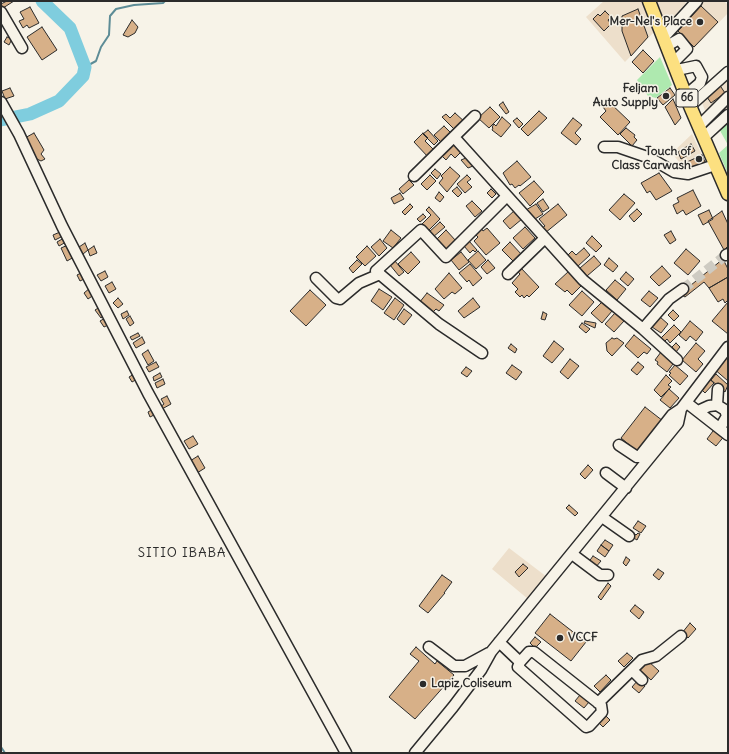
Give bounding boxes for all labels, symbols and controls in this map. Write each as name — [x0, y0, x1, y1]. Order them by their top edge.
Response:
place label: Mer-Nel's Place — [610, 15, 692, 29]
marker: Mer-Nel's Place — [695, 17, 705, 27]
place label: Feljam Auto Supply — [593, 82, 658, 110]
road number: 66 — [676, 89, 698, 107]
marker: Feljam Auto Supply — [661, 91, 671, 101]
place label: Touch of Class Carwash — [612, 145, 691, 173]
marker: Touch of Class Carwash — [694, 154, 704, 164]
district label: SITIO IBABA — [138, 545, 226, 561]
place label: VCCF — [568, 631, 598, 645]
marker: VCCF — [555, 633, 565, 643]
place label: Lapiz Coliseum — [431, 677, 512, 691]
marker: Lapiz Coliseum — [418, 679, 428, 689]

